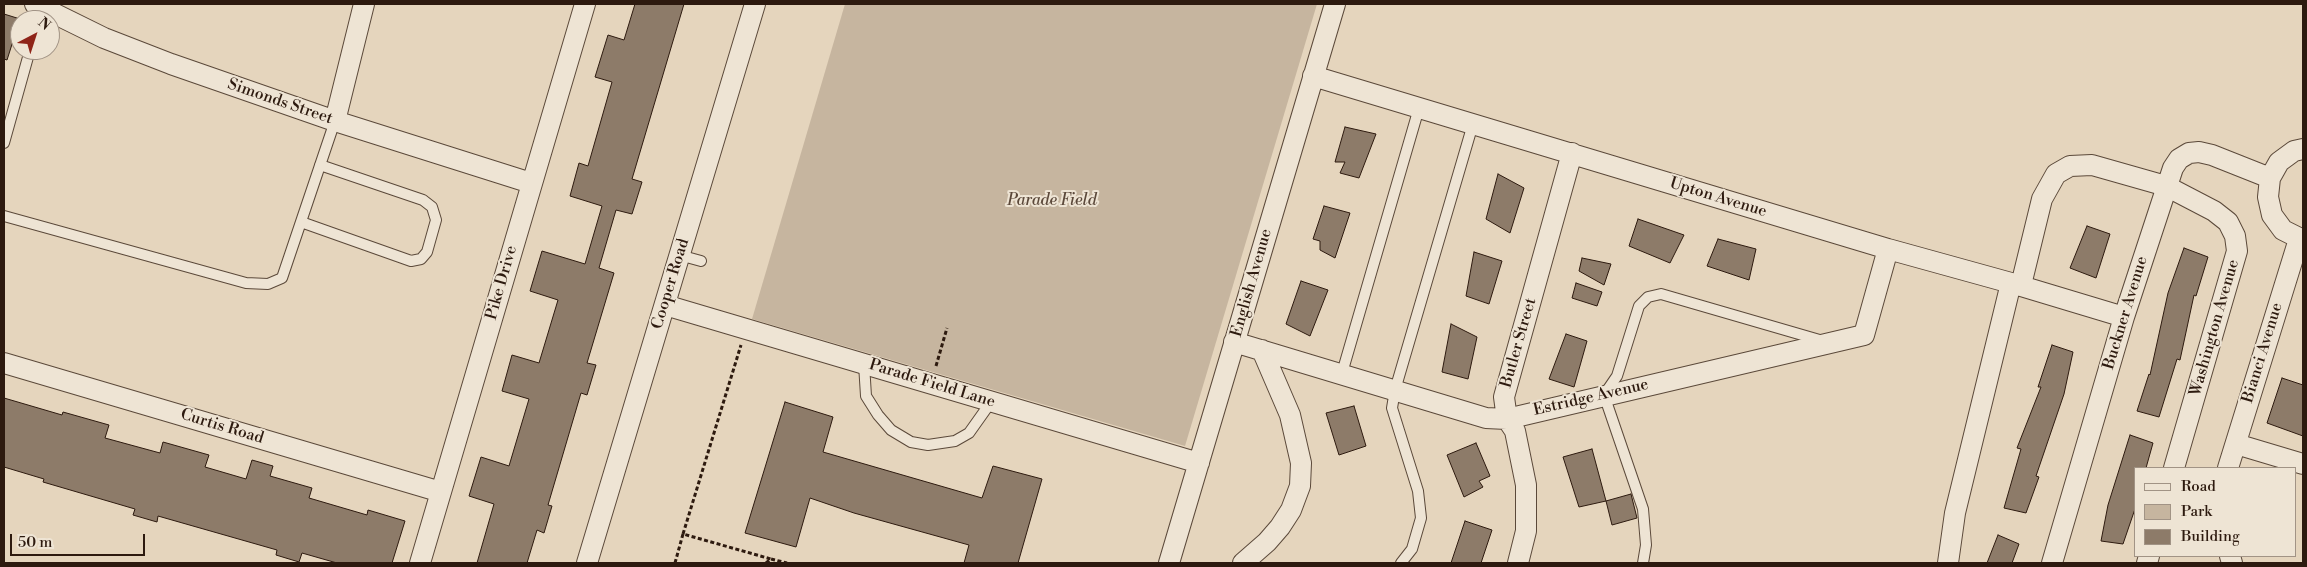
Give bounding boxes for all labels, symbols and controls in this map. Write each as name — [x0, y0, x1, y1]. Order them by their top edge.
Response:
north arrow — [10, 10, 60, 60]
text: N — [34, 14, 54, 35]
street label: Simonds Street — [225, 75, 335, 129]
street label: Upton Avenue — [1667, 174, 1769, 222]
park label: Parade Field — [1007, 191, 1097, 211]
street label: English Avenue — [1227, 227, 1277, 339]
street label: Cooper Road — [648, 236, 694, 332]
street label: Pike Drive — [482, 244, 522, 322]
street label: Buckner Avenue — [2100, 254, 2152, 372]
street label: Washington Avenue — [2186, 257, 2244, 399]
street label: Butler Street — [1497, 296, 1541, 390]
street label: Bianci Avenue — [2239, 301, 2287, 405]
street label: Parade Field Lane — [867, 356, 997, 412]
street label: Estridge Avenue — [1532, 375, 1650, 421]
street label: Curtis Road — [178, 405, 266, 449]
legend — [2134, 467, 2297, 557]
text: Road — [2181, 477, 2216, 496]
text: Park — [2181, 502, 2212, 521]
scale bar — [12, 524, 148, 556]
text: Building — [2181, 527, 2240, 546]
text: 50 m — [18, 533, 52, 552]

